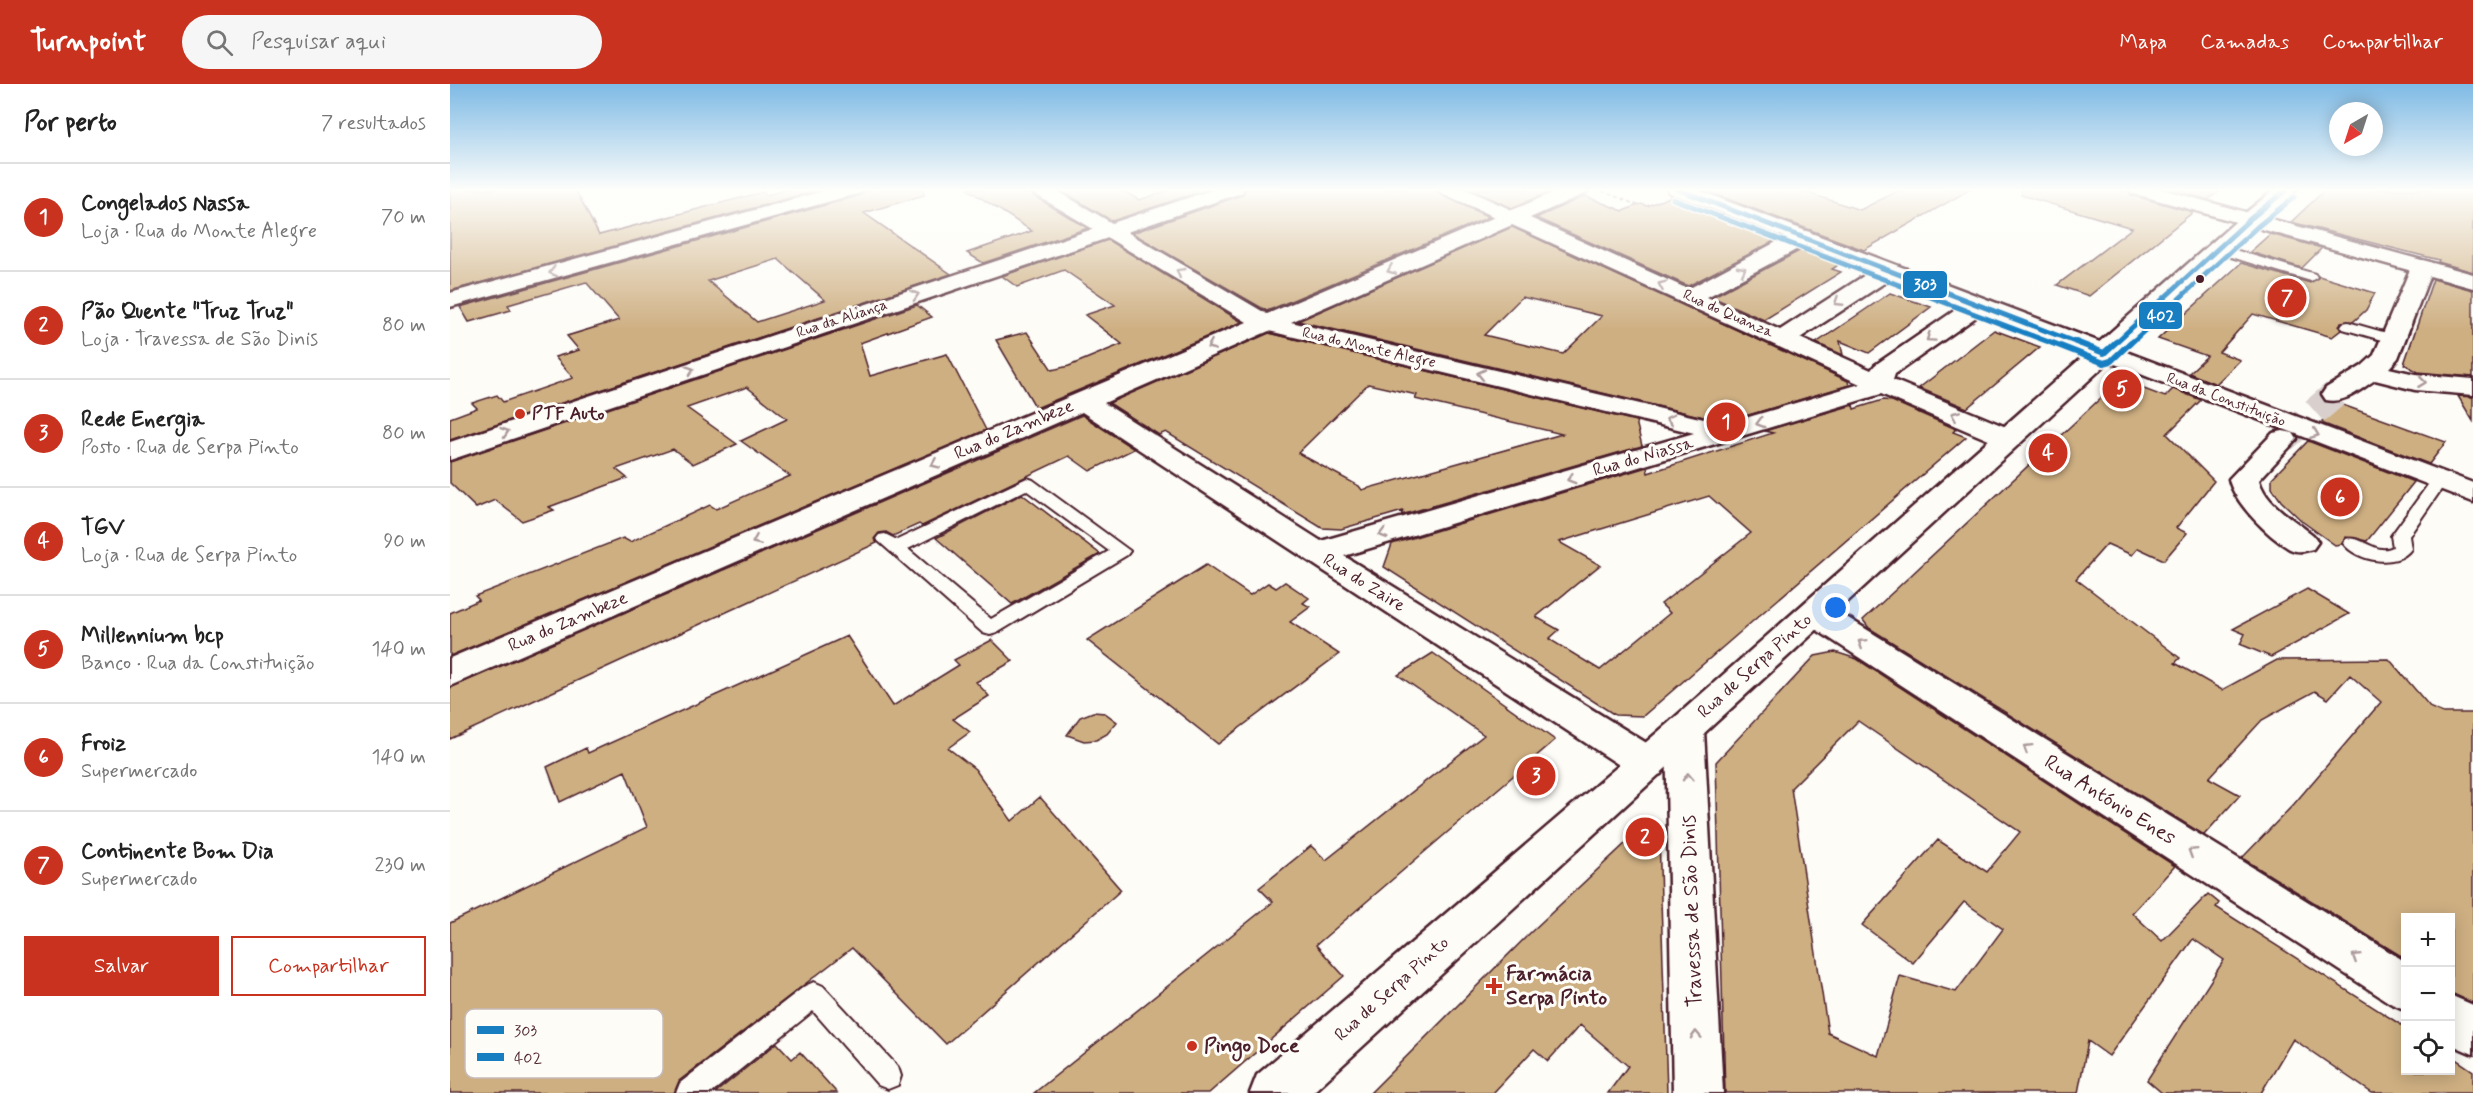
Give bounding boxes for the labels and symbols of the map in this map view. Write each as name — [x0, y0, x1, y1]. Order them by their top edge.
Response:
north arrow — [2329, 102, 2383, 156]
one-way arrow — [1386, 263, 1397, 275]
one-way arrow — [549, 264, 559, 277]
one-way arrow — [1735, 266, 1746, 277]
one-way arrow — [1176, 268, 1186, 280]
line badge: 303 — [1902, 270, 1948, 299]
unlabelled marker — [2194, 273, 2206, 285]
text: 303 — [1914, 275, 1937, 296]
pin: 7 — [2268, 276, 2306, 320]
one-way arrow — [1657, 280, 1668, 292]
street label: Rua do Quanza — [1679, 285, 1777, 343]
one-way arrow — [909, 290, 920, 302]
street label: Rua da Aliança — [794, 295, 890, 343]
one-way arrow — [1834, 295, 1844, 307]
line badge: 402 — [2138, 301, 2183, 330]
text: 402 — [2147, 306, 2175, 327]
street label: Rua do Monte Alegre — [1300, 323, 1438, 374]
one-way arrow — [1926, 331, 1936, 343]
one-way arrow — [1206, 339, 1217, 351]
one-way arrow — [684, 365, 695, 377]
pin: 5 — [2102, 366, 2142, 412]
street label: Rua da Constituição — [2164, 368, 2288, 432]
one-way arrow — [1476, 369, 1486, 382]
one-way arrow — [2417, 375, 2426, 388]
street label: Rua do Zambeze — [951, 394, 1077, 466]
pin: 1 — [1706, 400, 1746, 444]
place label: PTF Auto — [532, 402, 604, 426]
marker: PTF Auto — [513, 407, 527, 421]
one-way arrow — [1950, 411, 1961, 423]
one-way arrow — [1666, 414, 1676, 427]
one-way arrow — [1756, 416, 1766, 428]
one-way arrow — [2309, 426, 2320, 439]
one-way arrow — [499, 427, 510, 440]
pin: 4 — [2028, 430, 2068, 476]
street label: Rua do Niassa — [1590, 431, 1696, 483]
one-way arrow — [931, 457, 942, 469]
one-way arrow — [1566, 472, 1576, 484]
pin: 6 — [2320, 474, 2360, 520]
one-way arrow — [1379, 527, 1389, 539]
one-way arrow — [751, 534, 762, 546]
street label: Rua do Zaire — [1318, 548, 1410, 618]
street label: Rua do Zambeze — [505, 586, 631, 658]
your location — [1821, 593, 1850, 622]
street label: Rua de Serpa Pinto — [1693, 608, 1817, 724]
one-way arrow — [1858, 639, 1869, 650]
one-way arrow — [2023, 743, 2033, 755]
street label: Rua António Enes — [2039, 748, 2181, 852]
pin: 3 — [1516, 754, 1556, 798]
one-way arrow — [1681, 772, 1694, 781]
pin: 2 — [1626, 814, 1664, 860]
street label: Travessa de São Dinis — [1675, 814, 1709, 1008]
one-way arrow — [2187, 848, 2198, 859]
street label: Rua de Serpa Pinto — [1330, 931, 1454, 1047]
one-way arrow — [2352, 952, 2362, 964]
place label: Farmácia Serpa Pinto — [1506, 960, 1607, 1012]
marker: Farmácia Serpa Pinto — [1487, 979, 1501, 993]
legend — [465, 1009, 663, 1078]
text: 303 — [514, 1021, 537, 1042]
one-way arrow — [1690, 1030, 1703, 1039]
place label: Pingo Doce — [1204, 1032, 1300, 1062]
marker: Pingo Doce — [1185, 1039, 1199, 1053]
text: 402 — [514, 1048, 542, 1069]

